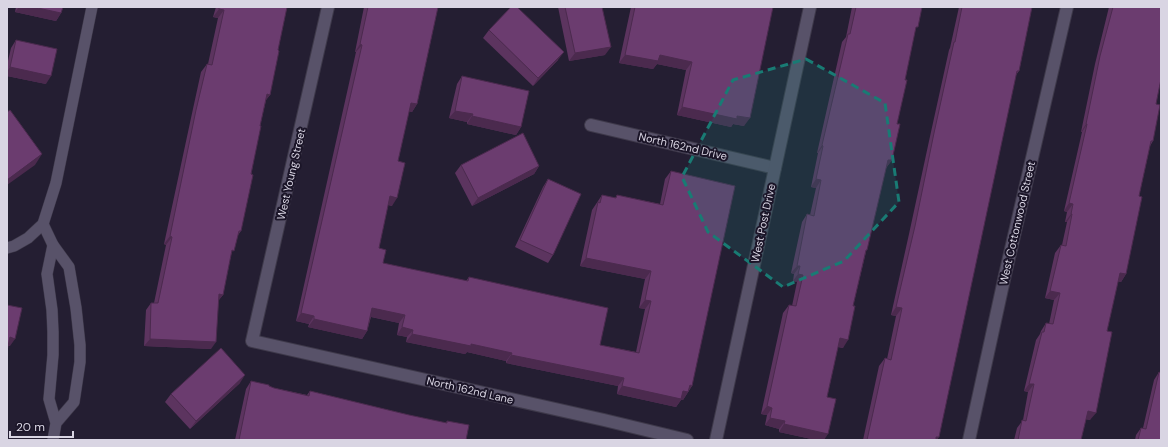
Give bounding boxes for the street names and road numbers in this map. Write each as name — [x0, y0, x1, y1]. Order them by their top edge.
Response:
street label: West Young Street — [274, 127, 308, 221]
street label: North 162nd Drive — [637, 129, 729, 163]
street label: West Cottonwood Street — [996, 160, 1038, 286]
street label: West Post Drive — [748, 182, 778, 264]
street label: North 162nd Lane — [425, 373, 515, 407]

